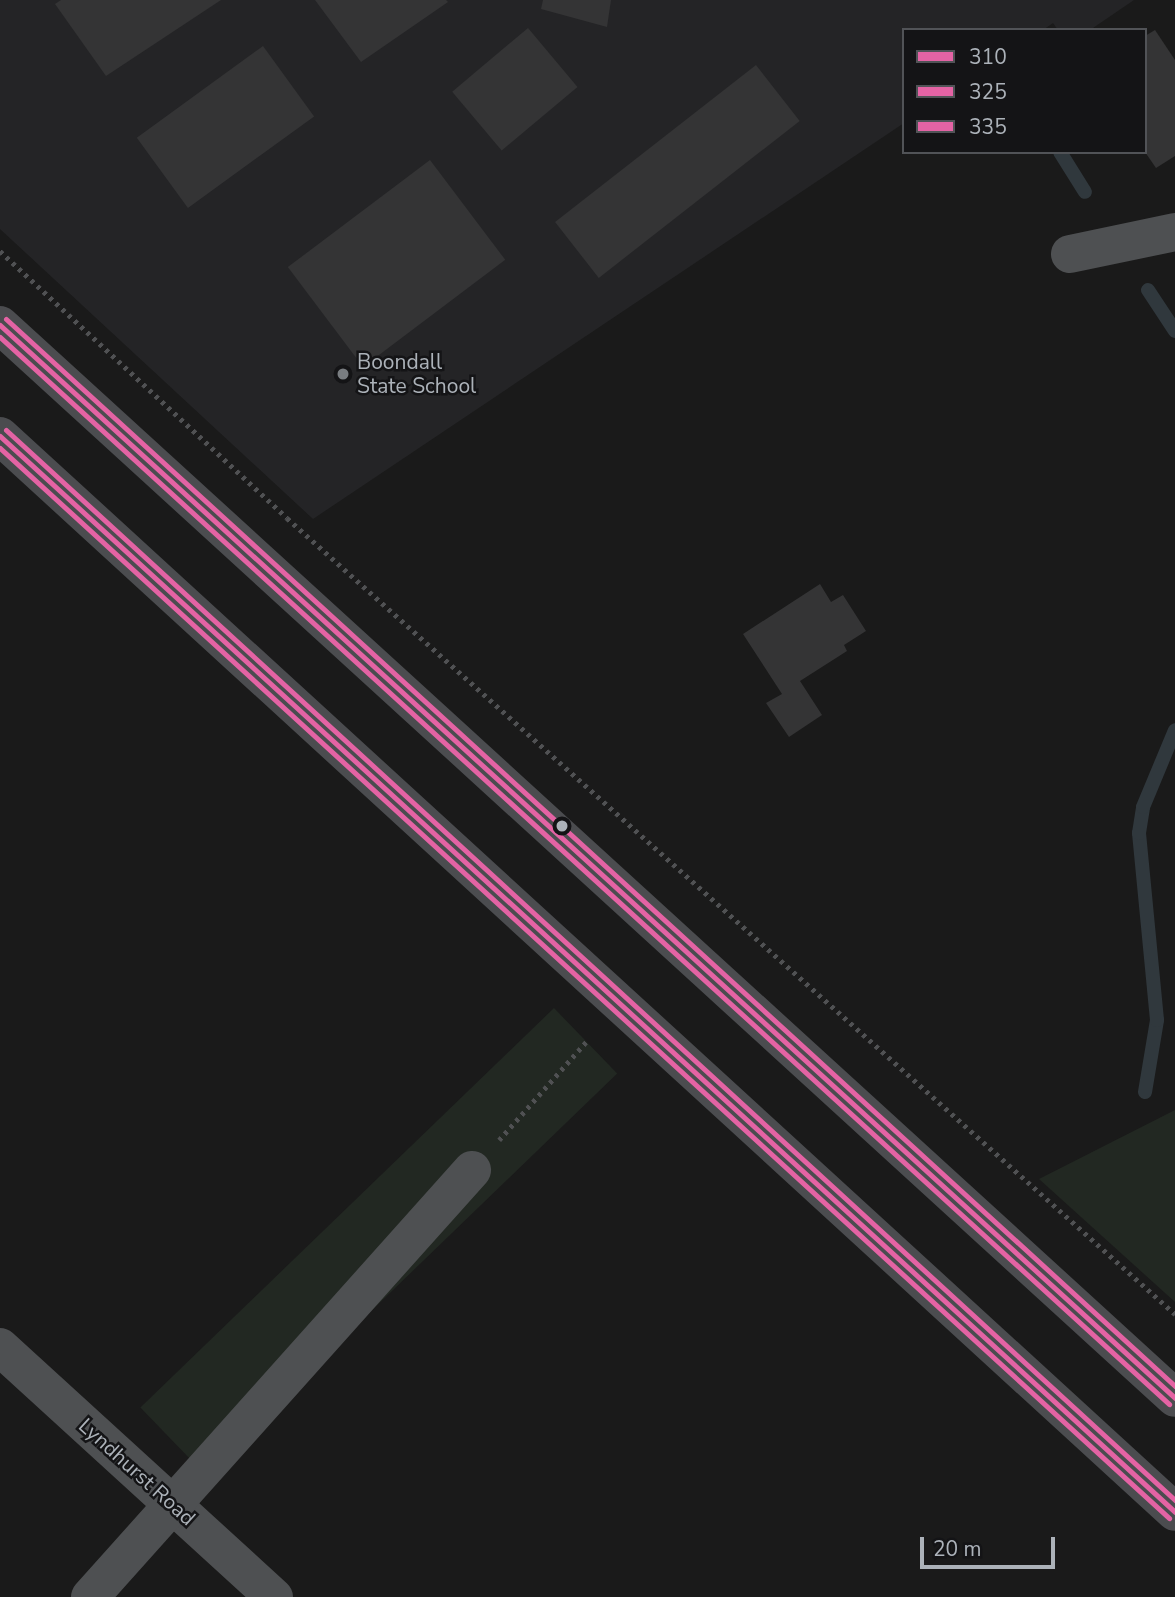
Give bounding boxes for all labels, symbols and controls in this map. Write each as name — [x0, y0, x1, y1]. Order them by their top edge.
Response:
legend — [902, 28, 1147, 154]
text: 310 — [969, 43, 1007, 71]
text: 325 — [969, 78, 1007, 106]
text: 335 — [969, 113, 1007, 141]
place label: Boondall State School — [357, 349, 476, 399]
marker: Boondall State School — [335, 366, 351, 382]
unlabelled marker — [555, 819, 569, 833]
street label: Lyndhurst Road — [74, 1413, 200, 1531]
scale bar — [923, 1524, 1058, 1568]
text: 20 m — [933, 1535, 982, 1563]

